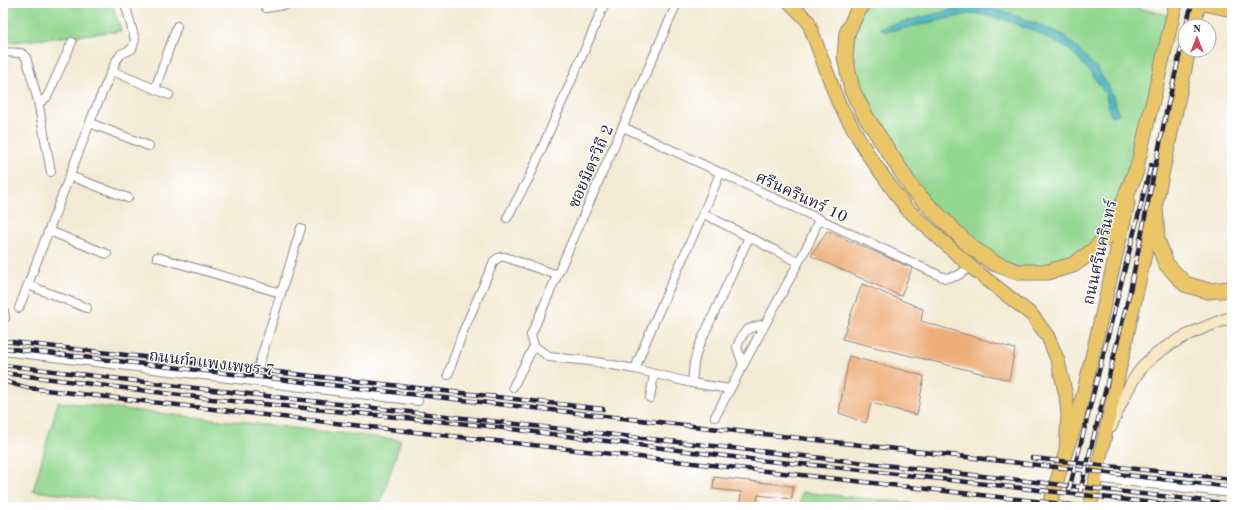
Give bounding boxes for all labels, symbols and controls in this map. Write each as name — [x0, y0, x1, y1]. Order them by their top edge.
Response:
north arrow — [1177, 18, 1217, 58]
text: N — [1193, 24, 1202, 35]
street label: ซอยมิตรวิถี 2 — [565, 122, 617, 211]
street label: ศรีนครินทร์ 10 — [753, 167, 851, 226]
street label: ถนนศรีนครินทร์ — [1078, 197, 1121, 306]
street label: ถนนกำแพงเพชร 7 — [148, 346, 276, 380]

